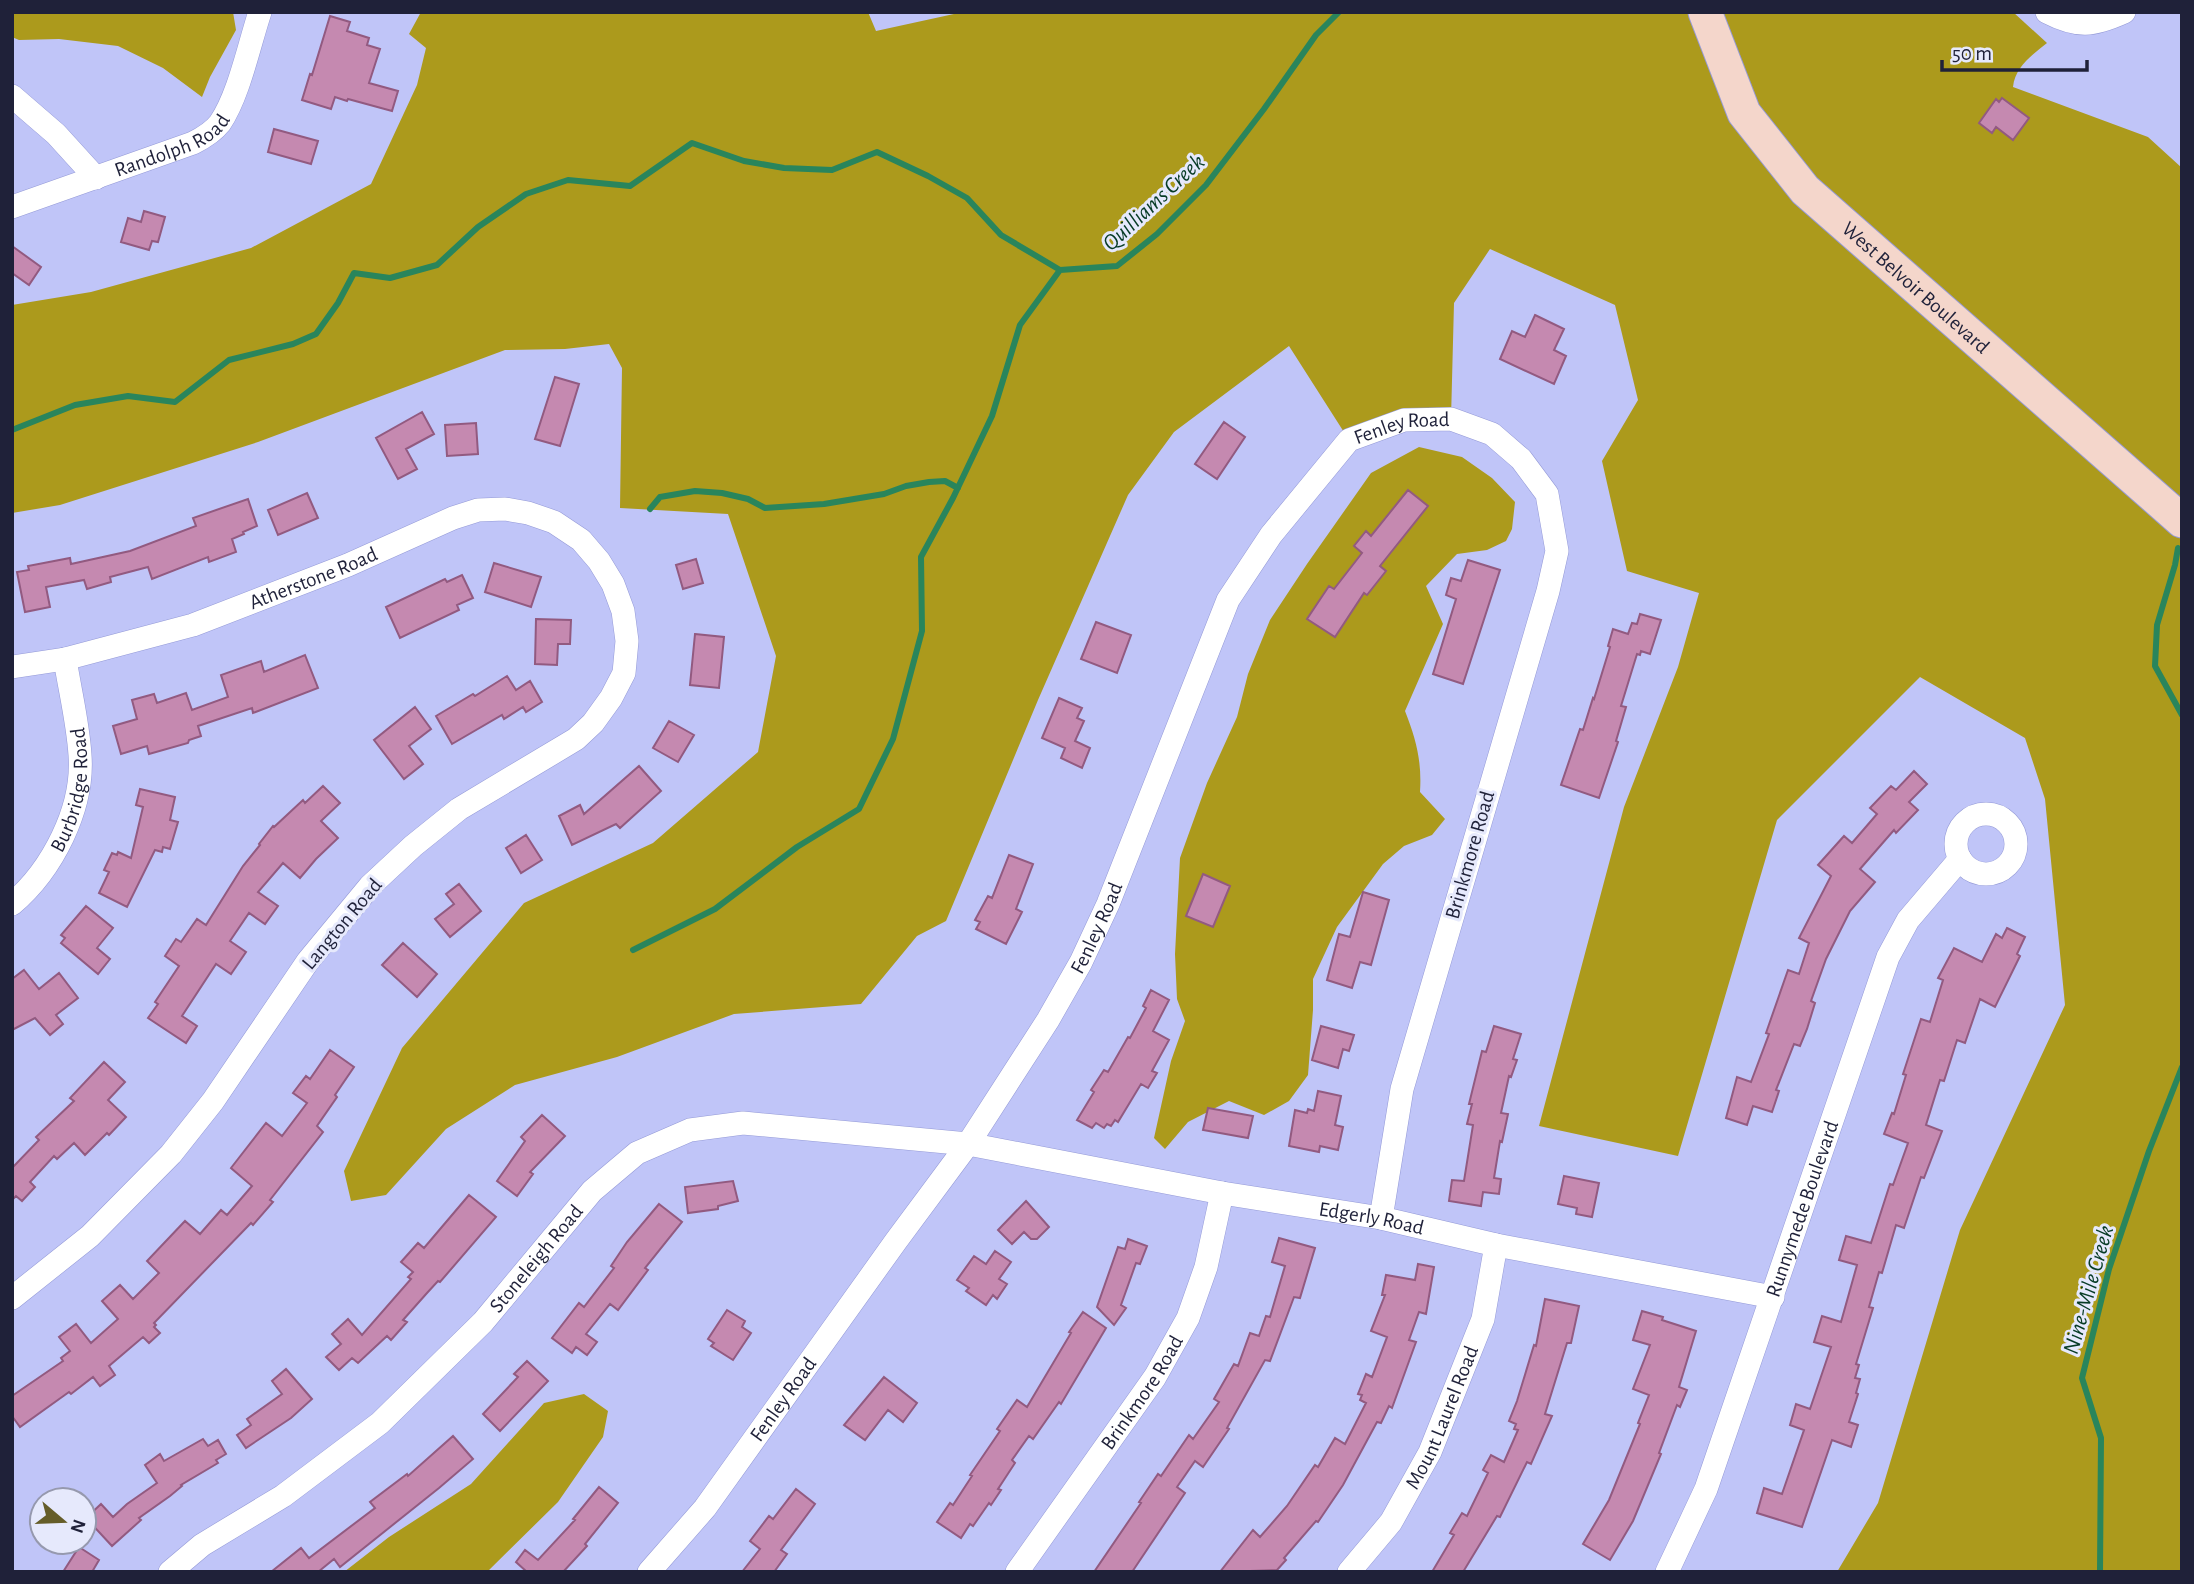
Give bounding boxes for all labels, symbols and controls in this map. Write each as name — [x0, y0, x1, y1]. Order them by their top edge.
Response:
scale bar — [1942, 28, 2087, 72]
text: 50 m — [1952, 43, 1992, 64]
street label: Randolph Road — [112, 110, 234, 180]
water label: Quilliams Creek — [1099, 150, 1210, 256]
street label: West Belvoir Boulevard — [1838, 217, 1994, 357]
street label: Fenley Road — [1351, 409, 1450, 448]
street label: Atherstone Road — [246, 543, 380, 613]
street label: Burbridge Road — [46, 726, 91, 855]
street label: Brinkmore Road — [1442, 789, 1498, 921]
street label: Langton Road — [298, 874, 386, 974]
street label: Fenley Road — [1066, 879, 1126, 977]
street label: Runnymede Boulevard — [1762, 1118, 1842, 1300]
street label: Edgerly Road — [1317, 1198, 1426, 1238]
street label: Stoneleigh Road — [485, 1200, 587, 1316]
water label: Nine-Mile Creek — [2060, 1223, 2118, 1357]
street label: Brinkmore Road — [1097, 1332, 1187, 1453]
street label: Mount Laurel Road — [1401, 1343, 1482, 1492]
street label: Fenley Road — [746, 1353, 820, 1445]
north arrow — [28, 1486, 98, 1556]
text: N — [67, 1517, 89, 1535]

